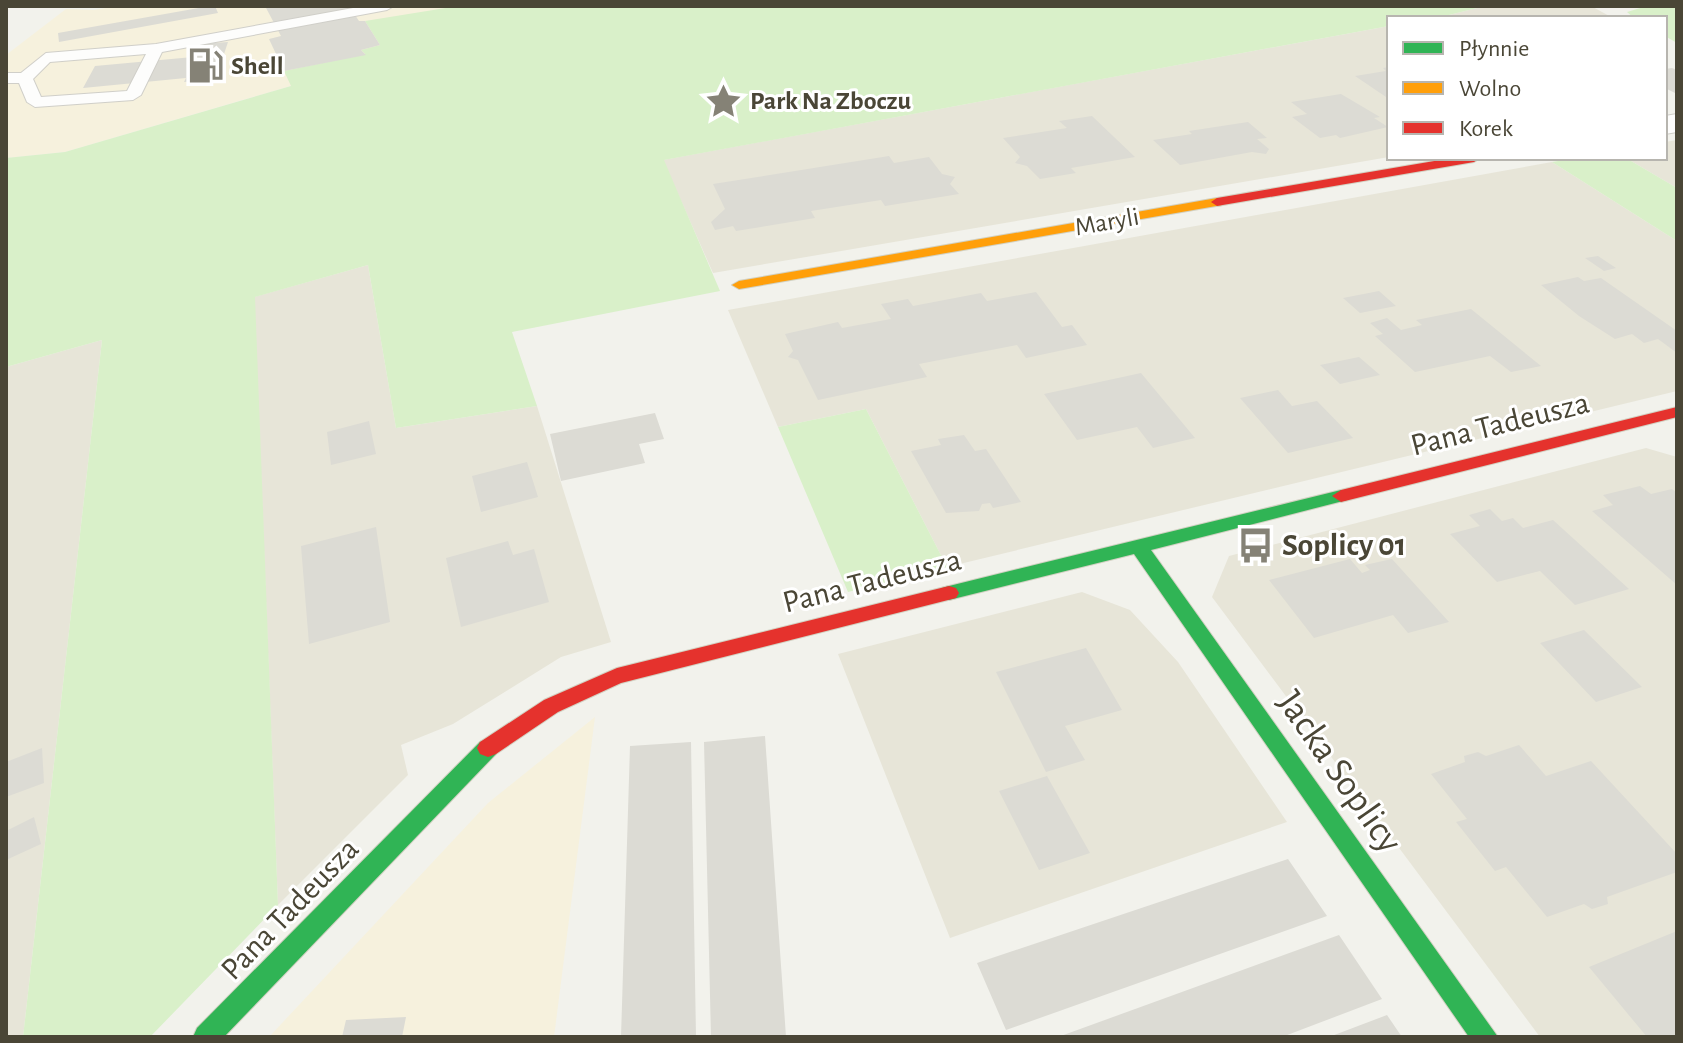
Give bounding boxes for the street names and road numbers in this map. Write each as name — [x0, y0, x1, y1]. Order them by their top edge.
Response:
street label: Maryli — [1073, 204, 1141, 240]
street label: Pana Tadeusza — [1408, 386, 1592, 462]
street label: Pana Tadeusza — [780, 543, 964, 619]
street label: Jacka Soplicy — [1269, 684, 1409, 860]
street label: Pana Tadeusza — [215, 832, 365, 986]

